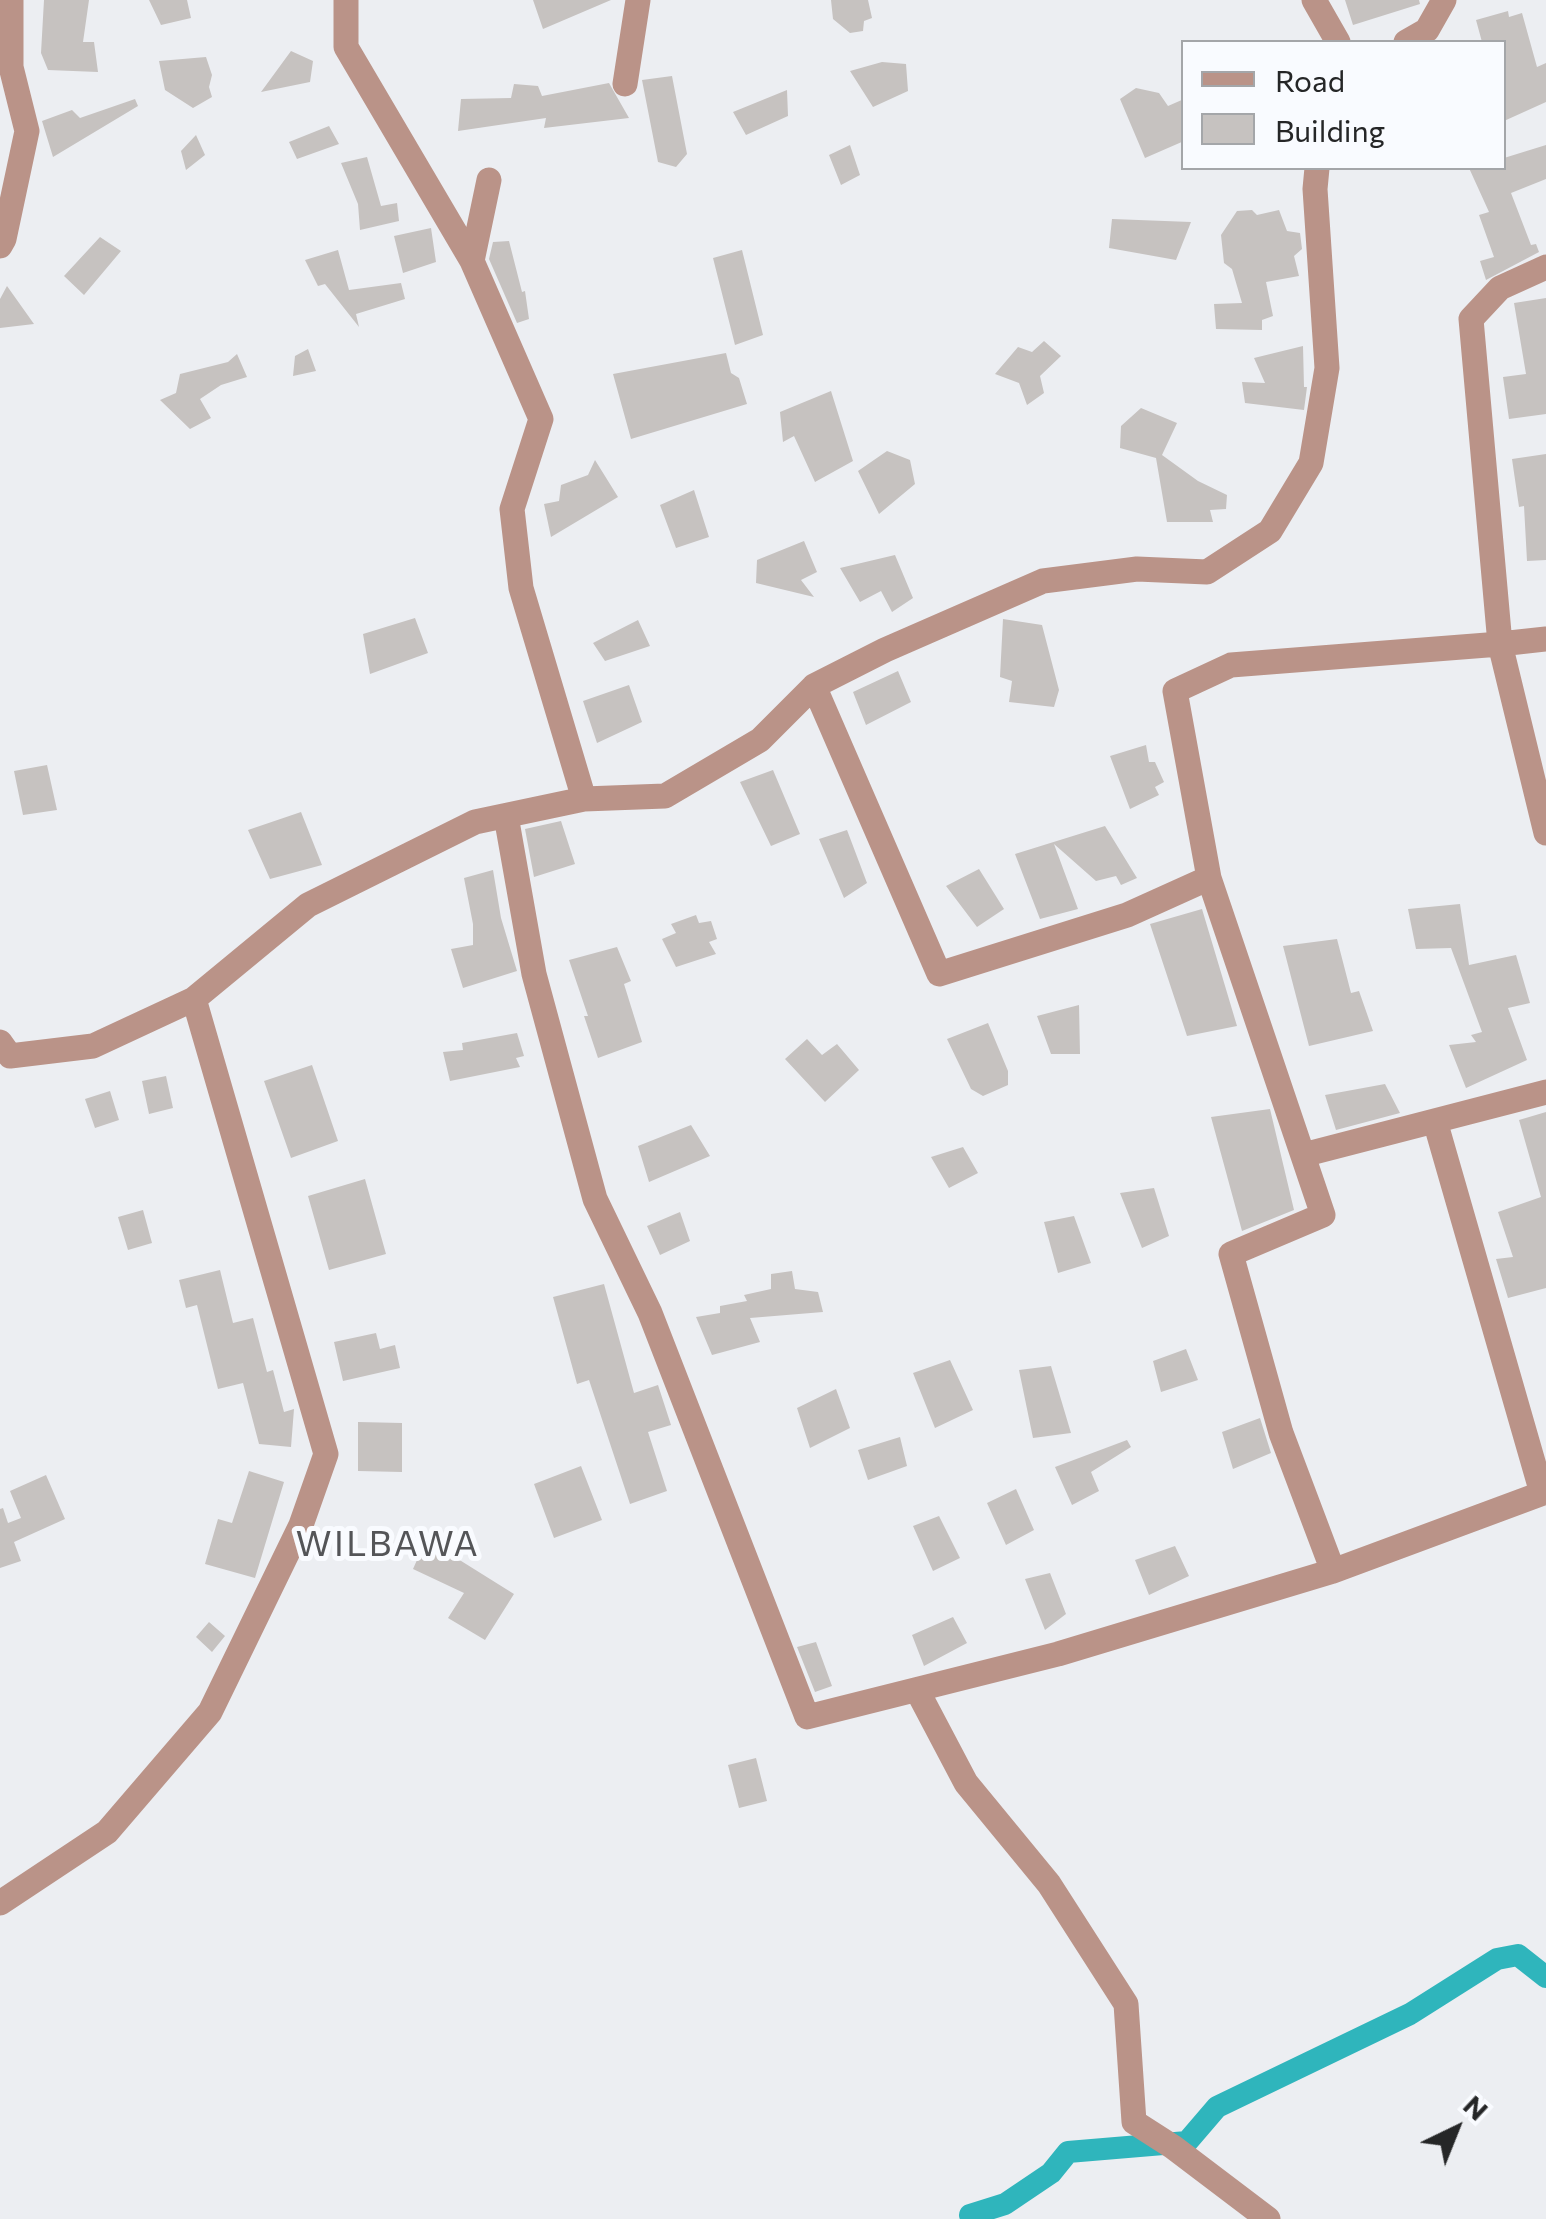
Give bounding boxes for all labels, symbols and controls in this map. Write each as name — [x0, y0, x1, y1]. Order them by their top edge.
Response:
legend — [1181, 40, 1506, 170]
text: Road — [1275, 61, 1345, 98]
text: Building — [1275, 111, 1385, 148]
district label: WILBAWA — [296, 1523, 480, 1565]
north arrow — [1406, 2079, 1506, 2179]
text: N — [1457, 2087, 1496, 2127]

